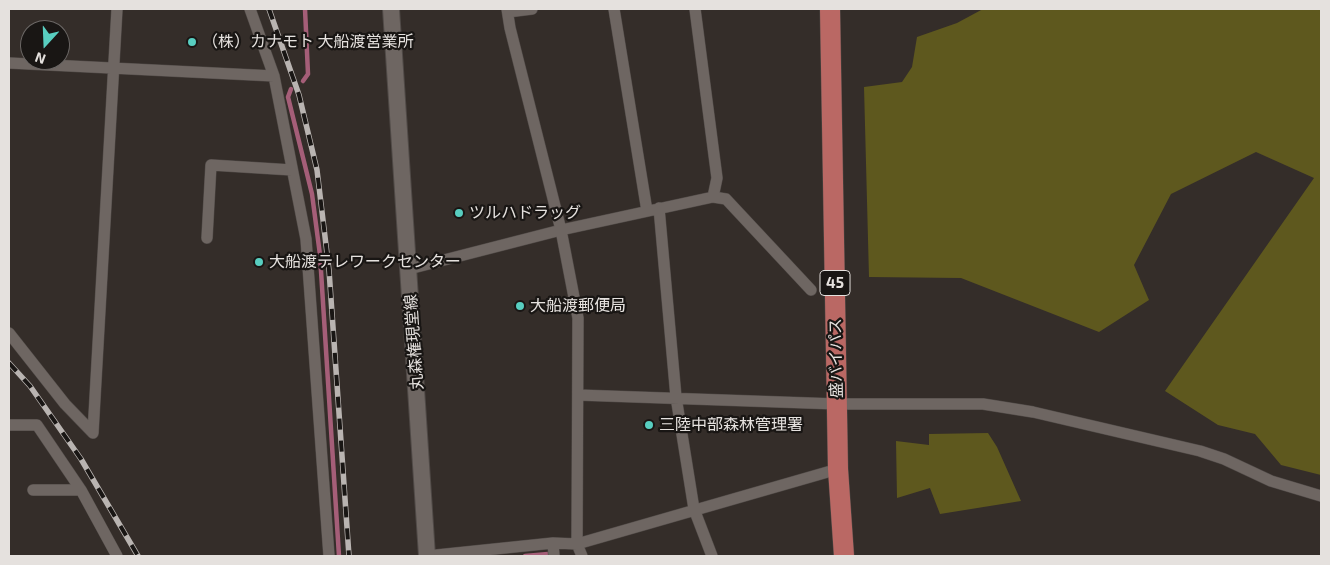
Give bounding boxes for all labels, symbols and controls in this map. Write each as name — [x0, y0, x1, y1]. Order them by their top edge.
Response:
north arrow — [20, 20, 70, 70]
place label: （株）カナモト 大船渡営業所 — [202, 32, 414, 52]
marker: （株）カナモト 大船渡営業所 — [186, 36, 198, 48]
text: N — [32, 49, 48, 68]
place label: ツルハドラッグ — [469, 203, 581, 223]
marker: ツルハドラッグ — [453, 207, 465, 219]
place label: 大船渡テレワークセンター — [269, 252, 461, 272]
marker: 大船渡テレワークセンター — [253, 256, 265, 268]
road number: 45 — [820, 270, 850, 296]
street label: 丸森権現堂線 — [401, 293, 427, 391]
place label: 大船渡郵便局 — [530, 296, 626, 316]
marker: 大船渡郵便局 — [514, 300, 526, 312]
street label: 盛バイパス — [826, 318, 846, 398]
place label: 三陸中部森林管理署 — [659, 415, 803, 435]
marker: 三陸中部森林管理署 — [643, 419, 655, 431]

